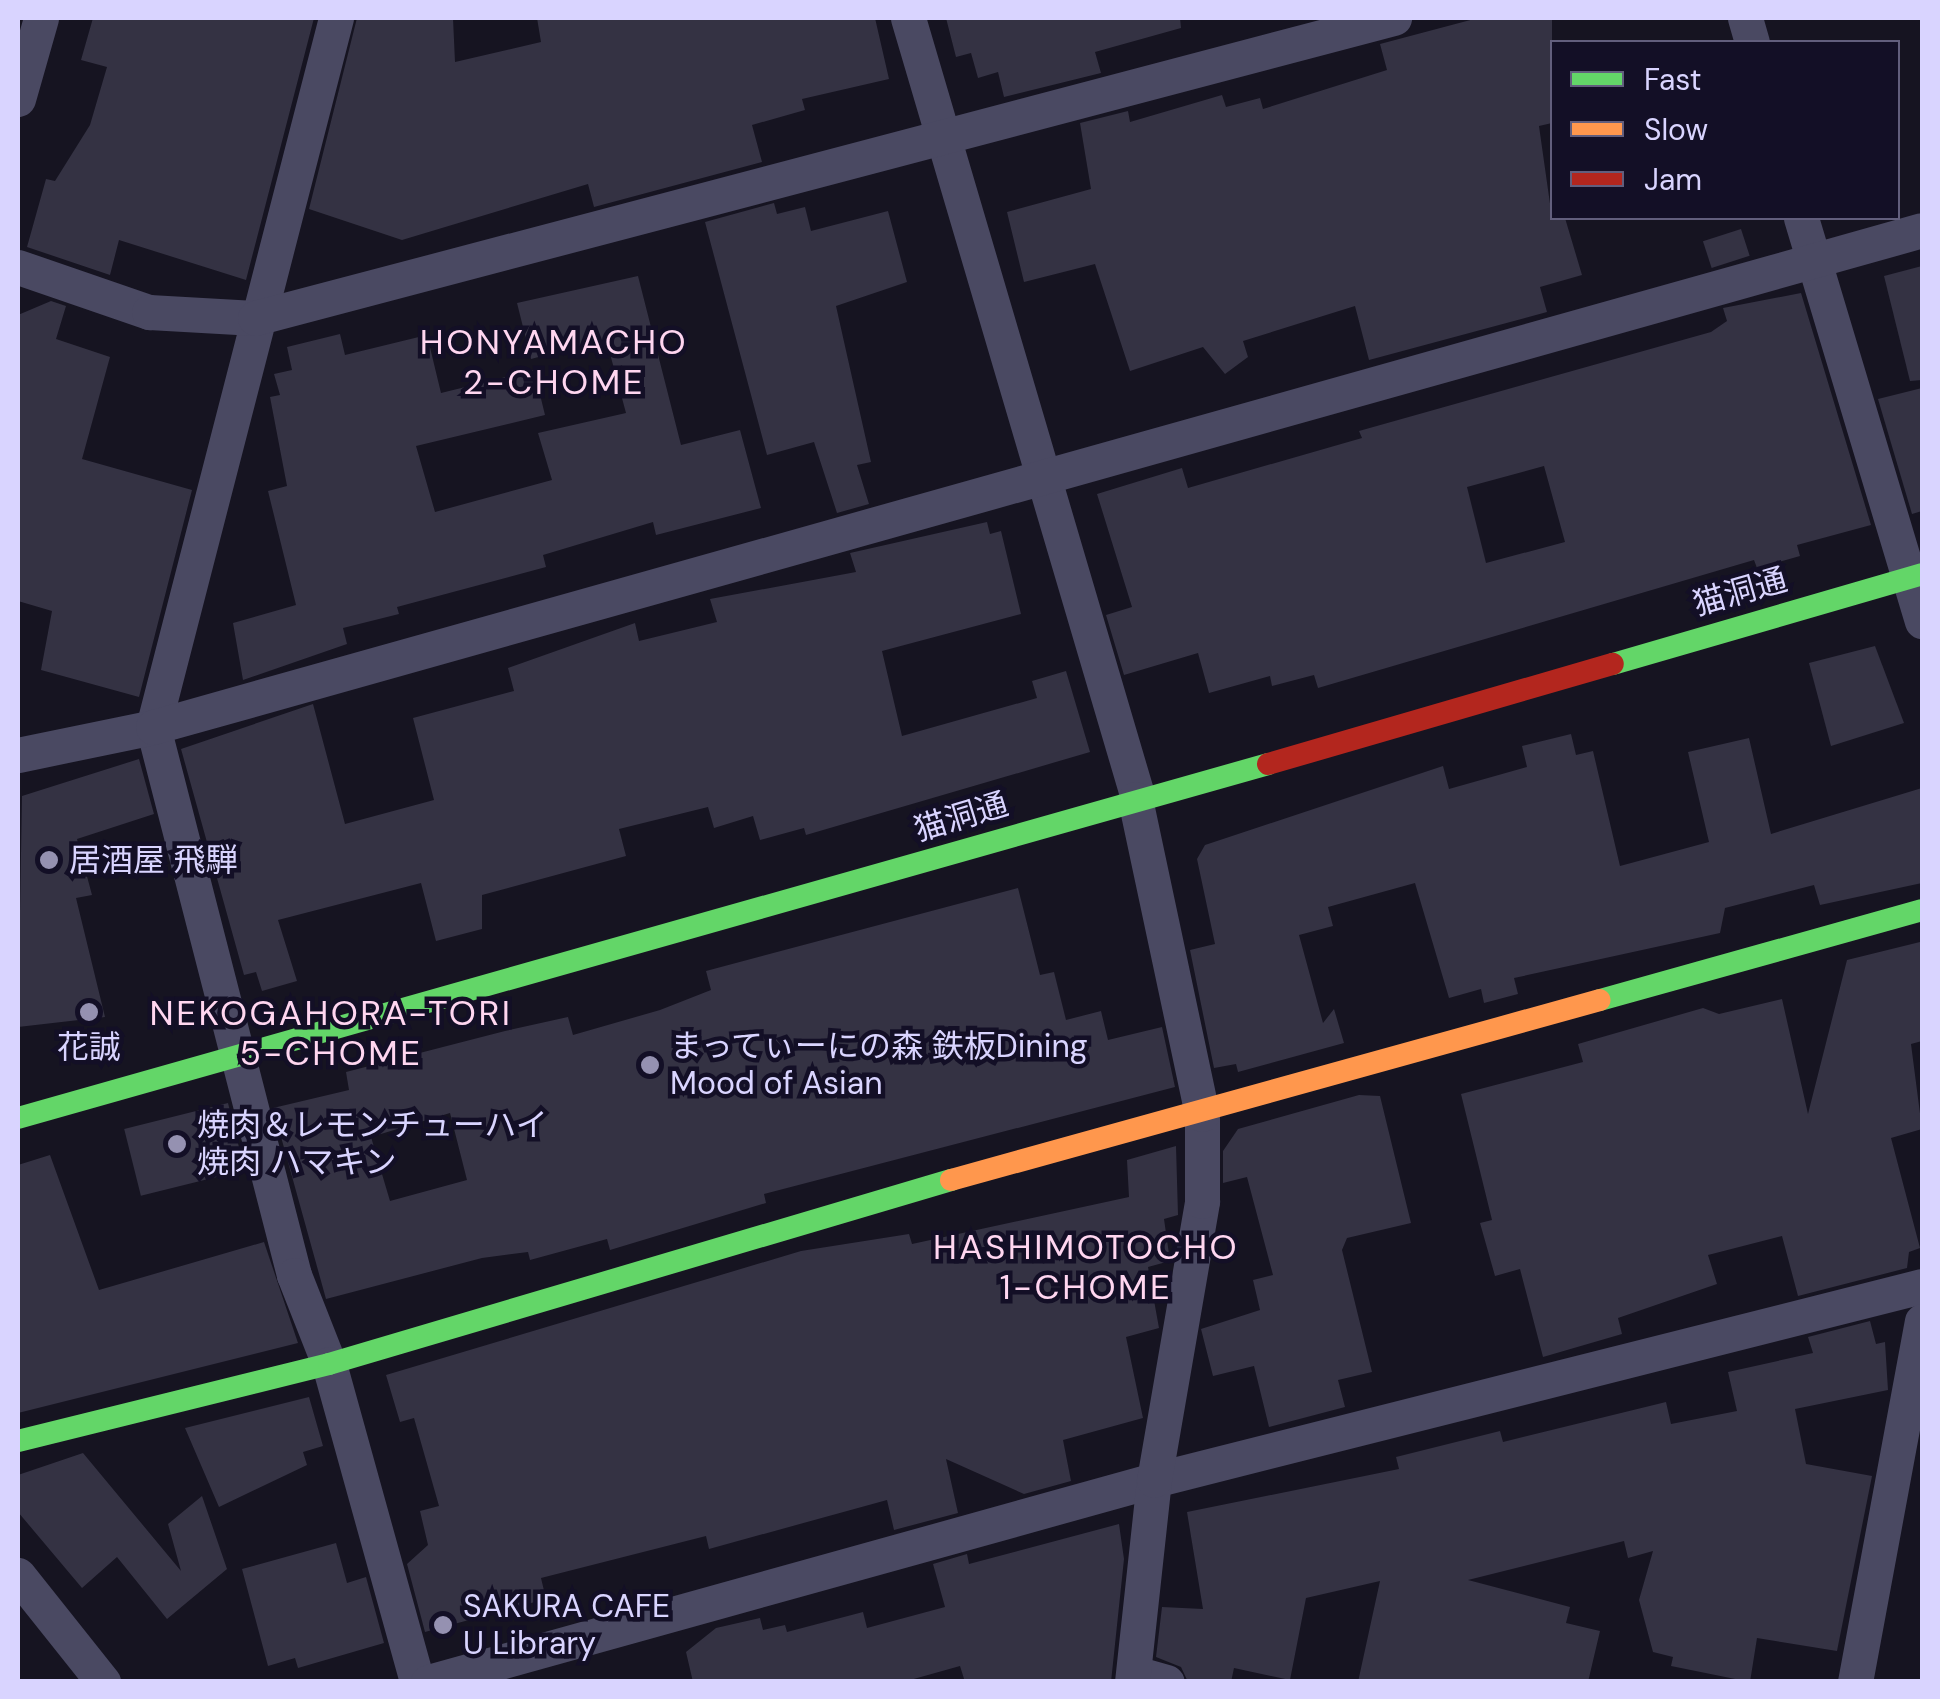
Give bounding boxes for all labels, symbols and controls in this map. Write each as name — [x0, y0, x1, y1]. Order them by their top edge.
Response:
legend — [1550, 40, 1900, 220]
text: Fast — [1644, 60, 1702, 99]
text: Slow — [1644, 110, 1708, 149]
text: Jam — [1644, 160, 1702, 199]
district label: HONYAMACHO 2-CHOME — [420, 321, 688, 403]
street label: 猫洞通 — [1689, 560, 1791, 624]
street label: 猫洞通 — [909, 785, 1013, 849]
place label: 居酒屋 飛騨 — [69, 841, 238, 879]
marker: 居酒屋 飛騨 — [38, 849, 60, 871]
district label: NEKOGAHORA-TORI 5-CHOME — [150, 992, 512, 1074]
marker: 花誠 — [78, 1001, 100, 1023]
place label: 花誠 — [57, 1028, 121, 1066]
place label: まってぃーにの森 鉄板Dining Mood of Asian — [670, 1028, 1090, 1103]
marker: まってぃーにの森 鉄板Dining Mood of Asian — [639, 1054, 661, 1076]
place label: 焼肉＆レモンチューハイ 焼肉 ハマキン — [197, 1107, 549, 1182]
marker: 焼肉＆レモンチューハイ 焼肉 ハマキン — [166, 1133, 188, 1155]
district label: HASHIMOTOCHO 1-CHOME — [933, 1226, 1239, 1308]
place label: SAKURA CAFE U Library — [463, 1588, 670, 1663]
marker: SAKURA CAFE U Library — [432, 1614, 454, 1636]

